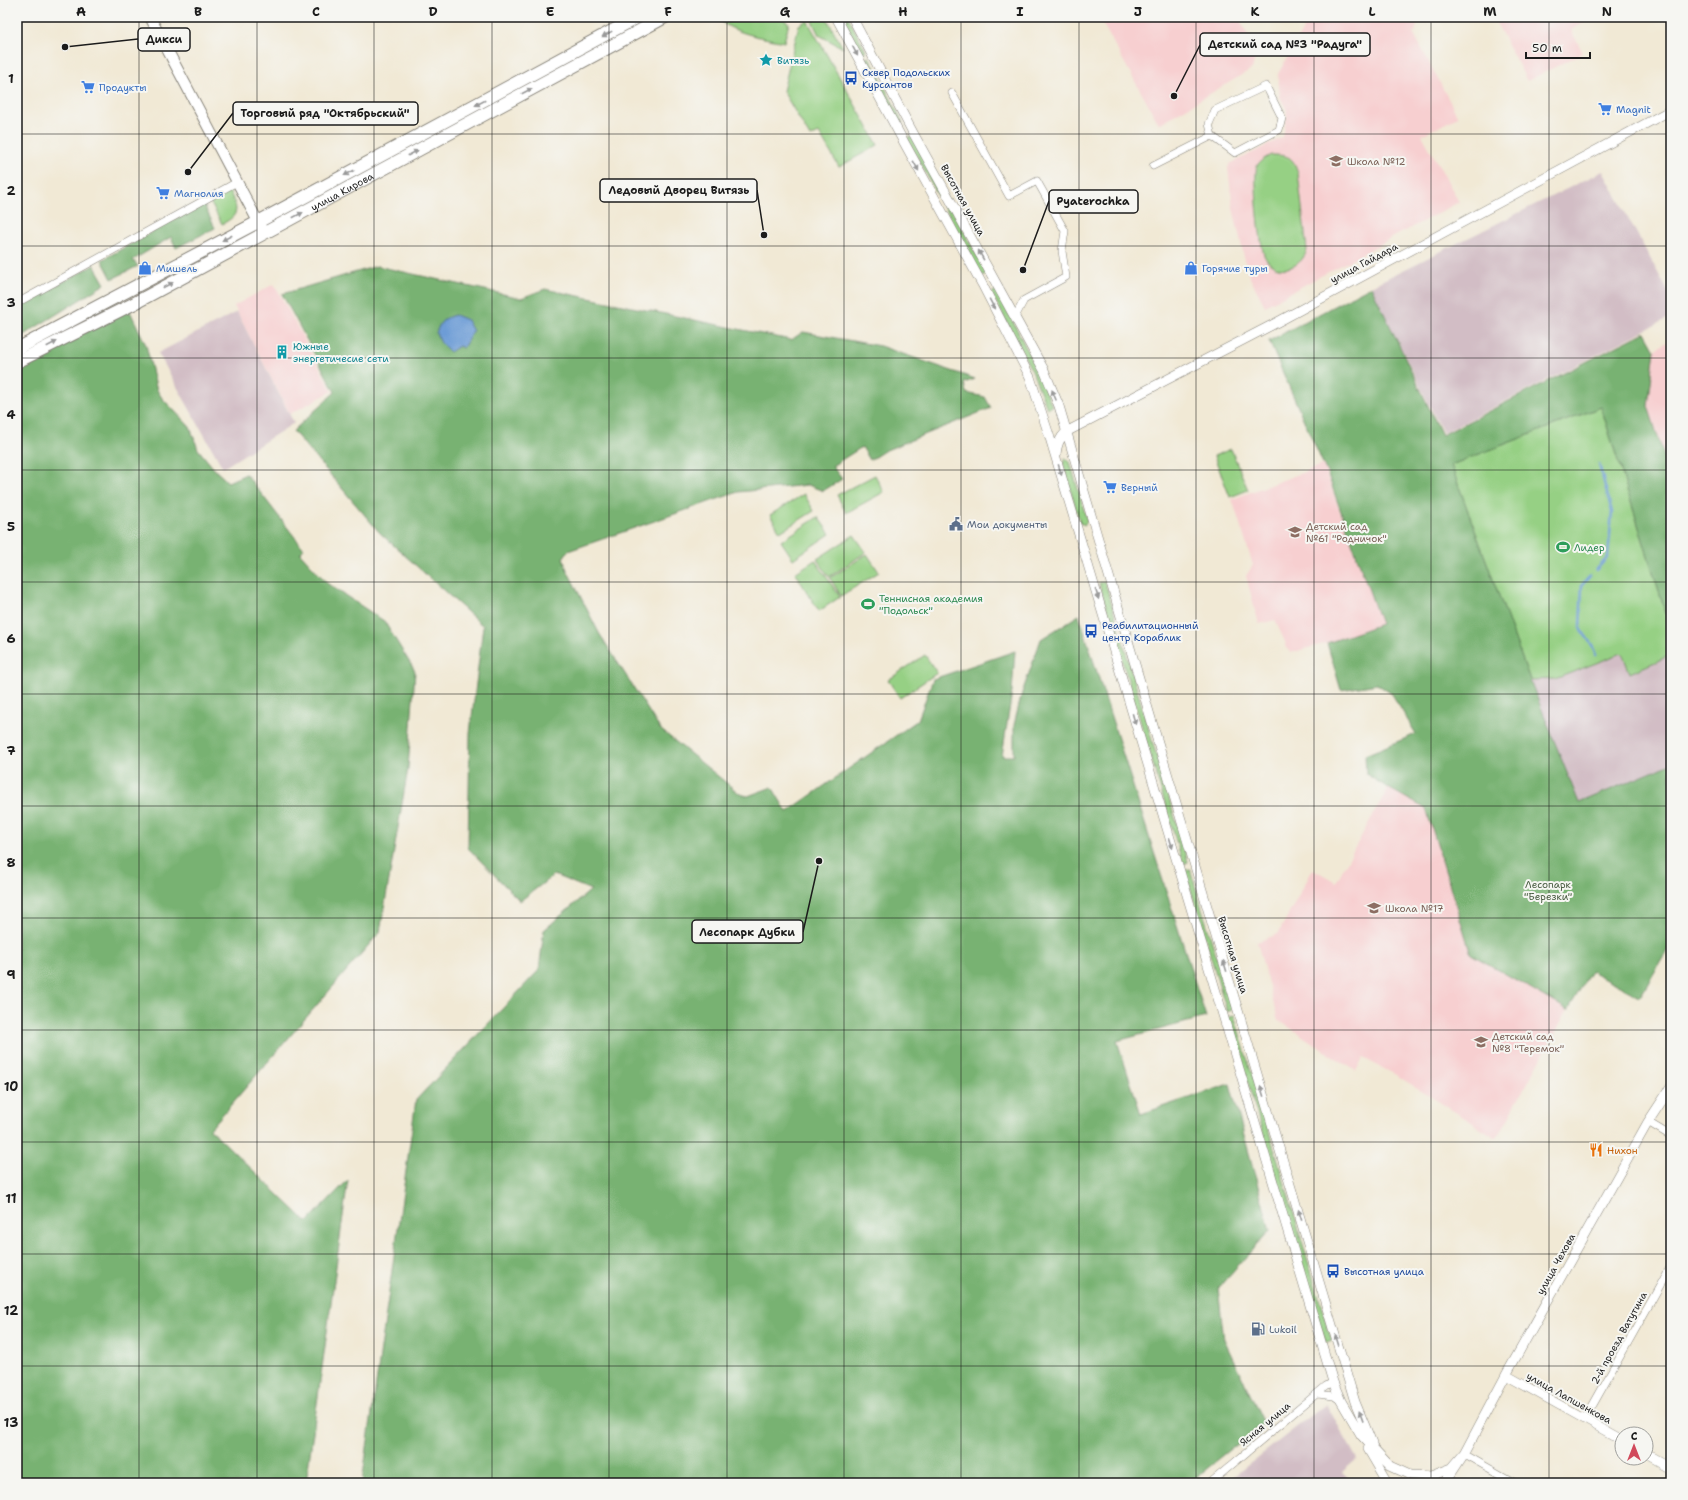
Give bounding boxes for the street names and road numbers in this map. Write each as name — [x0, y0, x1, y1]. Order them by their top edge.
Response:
street label: Высотная улица — [938, 162, 988, 239]
street label: улица Кирова — [308, 169, 376, 214]
street label: улица Гайдара — [1328, 239, 1401, 286]
street label: Высотная улица — [1215, 915, 1251, 996]
street label: улица Чехова — [1534, 1230, 1579, 1297]
street label: 2-й проезд Ватутина — [1588, 1289, 1650, 1387]
street label: улица Лапшенкова — [1524, 1369, 1614, 1427]
street label: Ясная улица — [1237, 1399, 1294, 1449]

